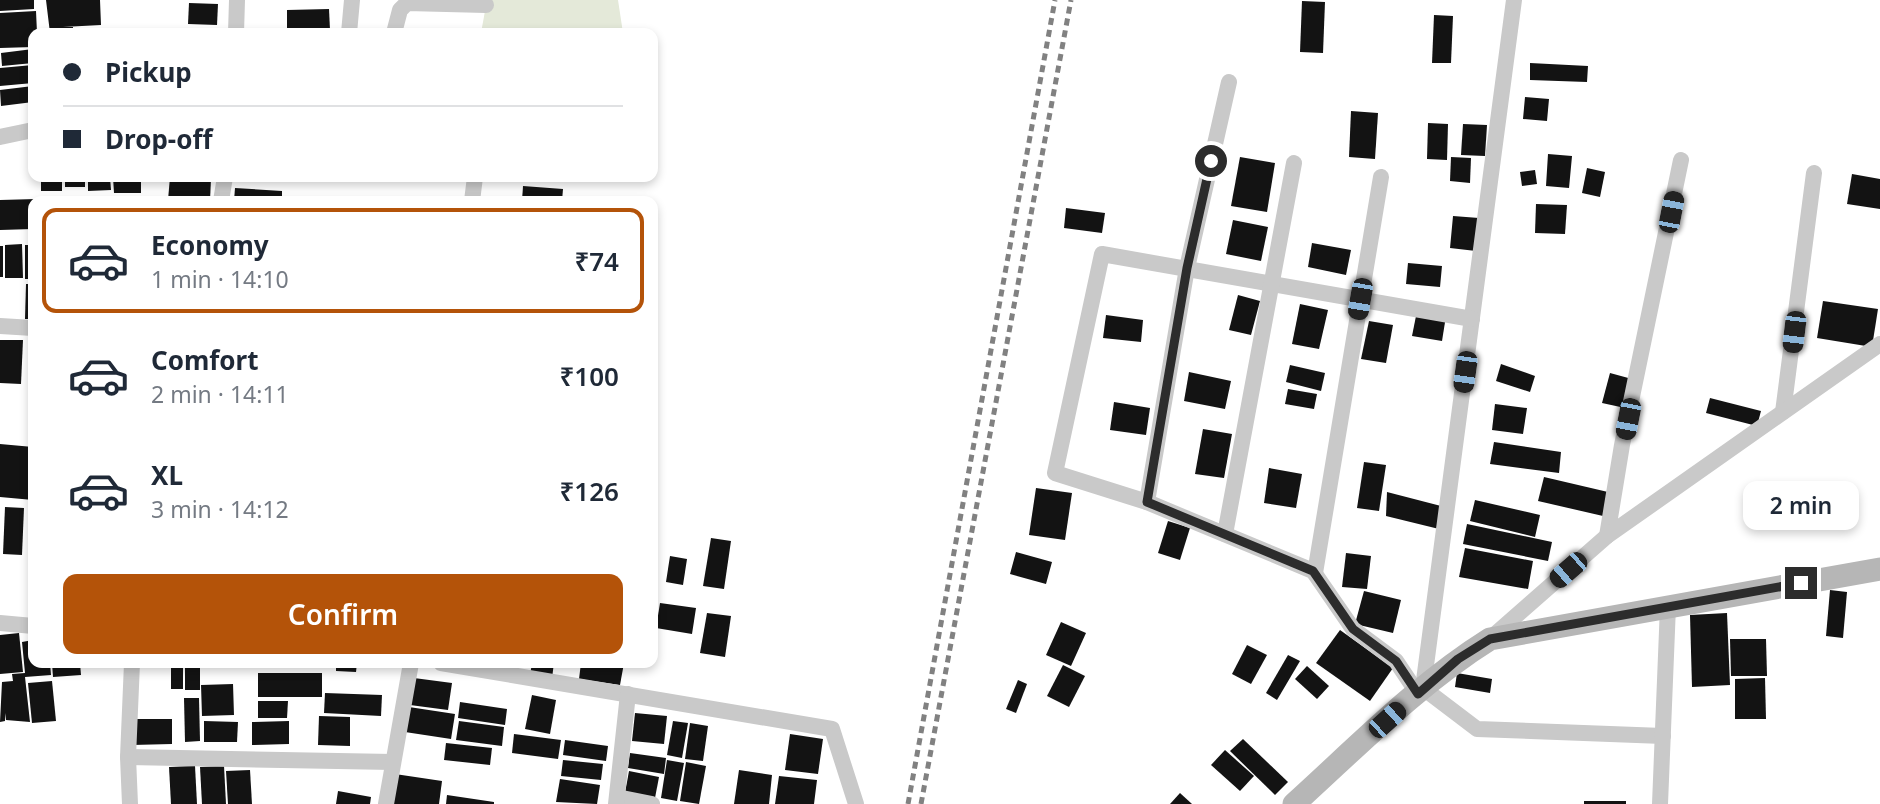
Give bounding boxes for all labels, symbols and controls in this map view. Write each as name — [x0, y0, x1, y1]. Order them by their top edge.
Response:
text: Pickup — [105, 54, 192, 90]
text: Drop-off — [105, 121, 212, 157]
route start — [1195, 145, 1227, 177]
car — [1657, 189, 1686, 235]
text: Economy — [151, 227, 269, 263]
icon: car — [67, 229, 130, 292]
text: ₹74 — [574, 243, 619, 279]
text: 1 min · 14:10 — [151, 263, 289, 295]
car — [1347, 276, 1374, 322]
car — [1782, 310, 1807, 354]
text: Comfort — [151, 342, 259, 378]
icon: car — [67, 344, 130, 407]
car — [1452, 350, 1479, 394]
text: ₹100 — [560, 358, 619, 394]
text: 2 min · 14:11 — [151, 378, 289, 410]
car — [1614, 396, 1643, 442]
text: XL — [151, 457, 183, 493]
icon: car — [67, 459, 130, 522]
text: ₹126 — [560, 473, 619, 509]
callout: 2 min — [1743, 482, 1859, 530]
text: 2 min — [1770, 489, 1832, 521]
text: 3 min · 14:12 — [151, 493, 289, 525]
car — [1546, 548, 1591, 592]
route end — [1785, 567, 1817, 599]
button: Confirm — [63, 574, 623, 654]
car — [1365, 698, 1410, 742]

